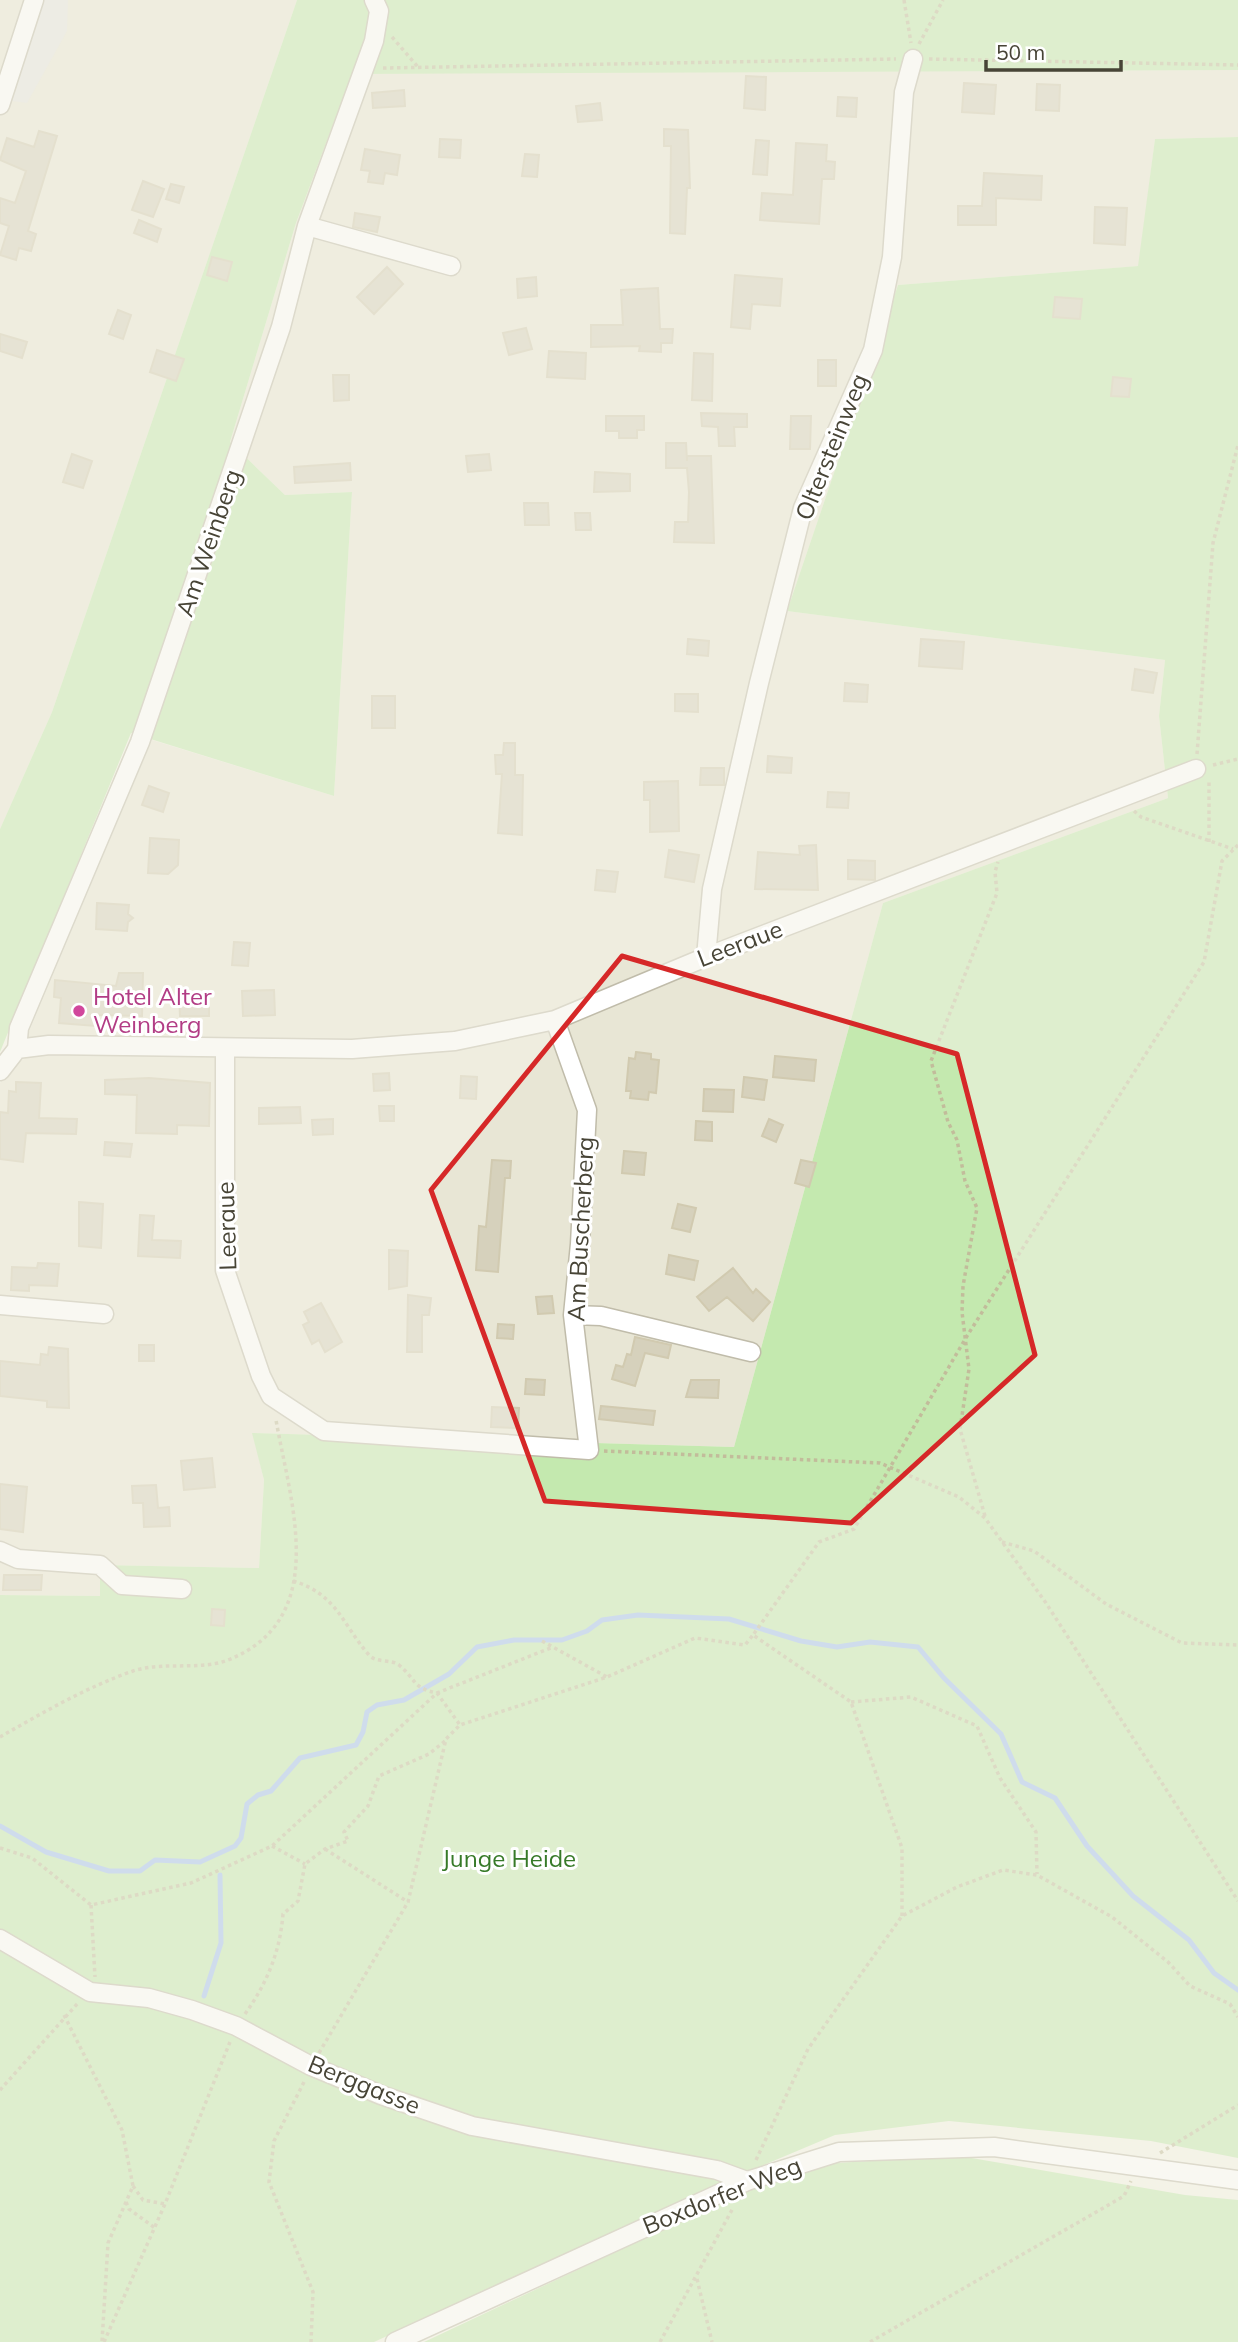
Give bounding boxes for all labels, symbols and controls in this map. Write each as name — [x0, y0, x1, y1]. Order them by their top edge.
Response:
scale bar — [986, 28, 1121, 72]
text: 50 m — [996, 39, 1045, 65]
street label: Oltersteinweg — [788, 369, 874, 524]
street label: Am Weinberg — [169, 465, 247, 620]
street label: Leeraue — [693, 913, 787, 973]
place label: Hotel Alter Weinberg — [93, 981, 212, 1039]
marker: Hotel Alter Weinberg — [71, 1003, 87, 1019]
street label: Am Buscherberg — [560, 1136, 600, 1322]
street label: Leeraue — [209, 1181, 243, 1271]
park label: Junge Heide — [442, 1843, 576, 1873]
street label: Berggasse — [304, 2048, 425, 2120]
street label: Boxdorfer Weg — [638, 2150, 805, 2241]

